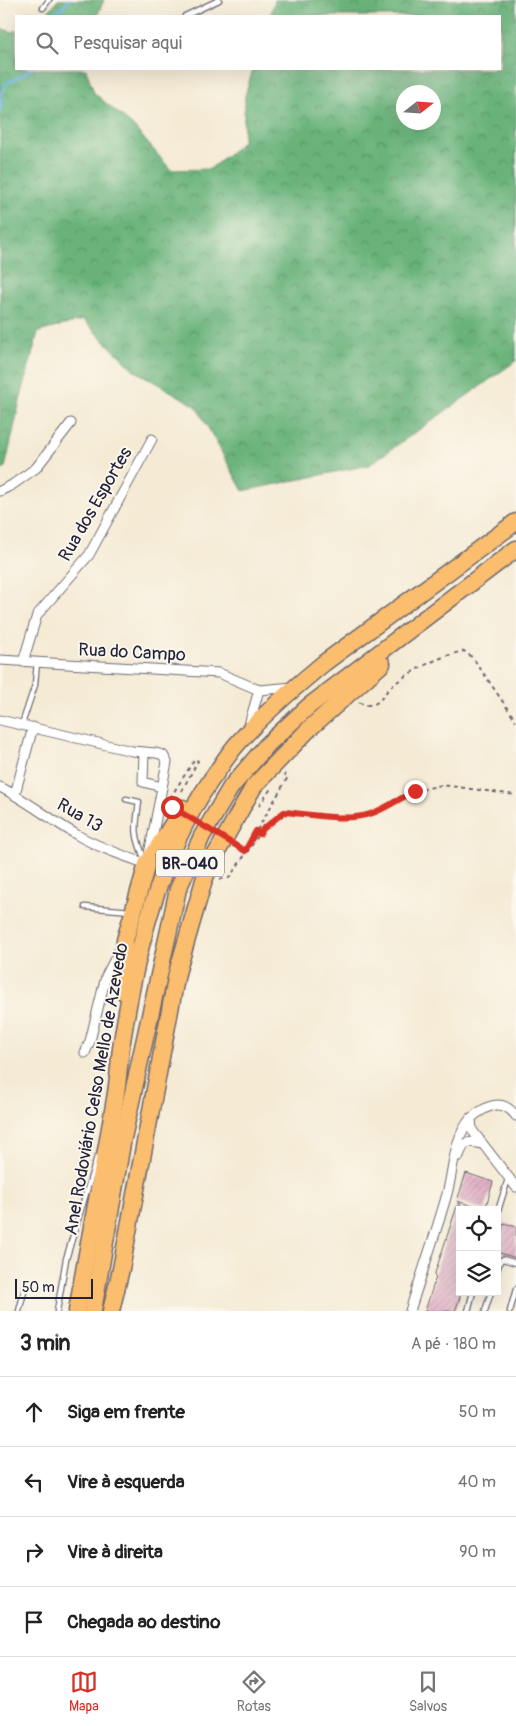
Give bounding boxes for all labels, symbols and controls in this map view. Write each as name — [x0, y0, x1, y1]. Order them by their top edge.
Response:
search box — [15, 15, 501, 70]
icon: search — [33, 29, 61, 57]
text: Pesquisar aqui — [73, 31, 182, 55]
north arrow — [396, 85, 441, 130]
street label: Rua dos Esportes — [53, 443, 137, 565]
street label: Rua do Campo — [78, 638, 187, 667]
route end — [404, 780, 427, 803]
street label: Rua 13 — [53, 793, 107, 838]
route start — [161, 796, 184, 819]
road number: BR-040 — [156, 850, 224, 876]
street label: Anel Rodoviário Celso Mello de Azevedo — [59, 941, 134, 1237]
map controls — [456, 1206, 501, 1296]
button: locate — [456, 1206, 501, 1251]
button: layers — [456, 1251, 501, 1296]
scale bar — [15, 1276, 92, 1299]
text: 50 m — [22, 1279, 55, 1296]
text: 3 min — [20, 1330, 70, 1357]
text: A pé · 180 m — [411, 1334, 496, 1354]
icon: ahead — [20, 1398, 48, 1426]
text: Siga em frente — [67, 1400, 185, 1424]
text: 50 m — [459, 1402, 496, 1422]
icon: left — [20, 1468, 48, 1496]
text: Vire à esquerda — [67, 1470, 185, 1494]
text: 40 m — [458, 1472, 496, 1492]
icon: right — [20, 1538, 48, 1566]
text: Vire à direita — [67, 1540, 163, 1564]
text: 90 m — [459, 1542, 496, 1562]
icon: arrive — [20, 1608, 48, 1636]
text: Chegada ao destino — [67, 1610, 220, 1634]
tab: Mapa — [69, 1668, 99, 1715]
tab: Rotas — [237, 1668, 271, 1715]
tab: Salvos — [409, 1668, 447, 1715]

